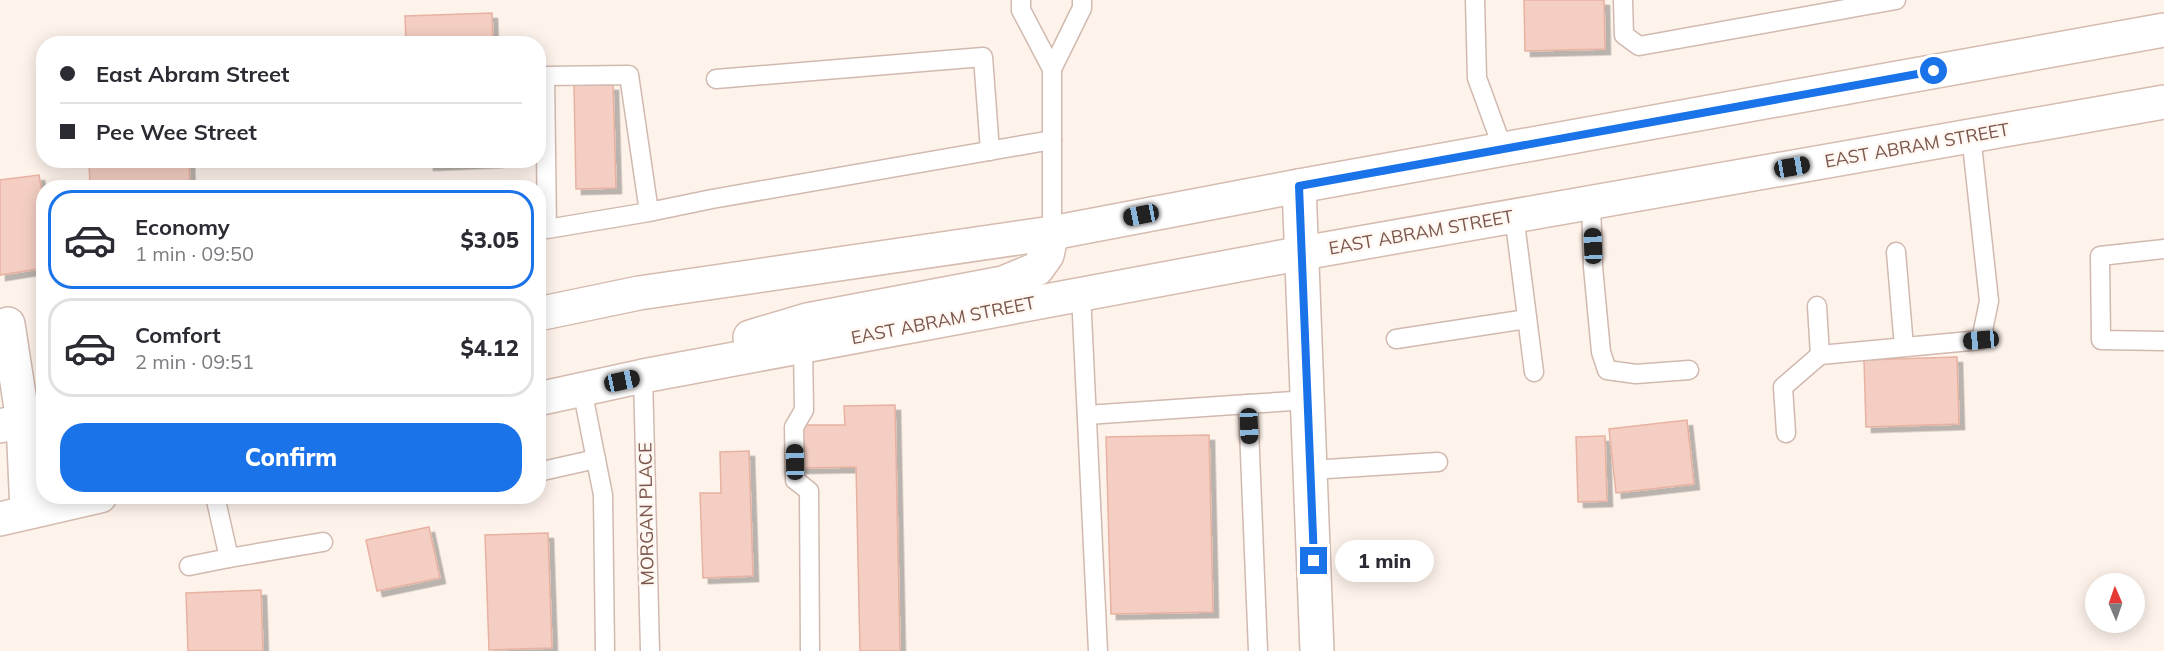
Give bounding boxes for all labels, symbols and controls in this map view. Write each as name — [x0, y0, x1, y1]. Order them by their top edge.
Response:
route start — [1920, 57, 1947, 84]
text: East Abram Street — [96, 60, 289, 88]
street label: EAST ABRAM STREET — [1823, 117, 2011, 173]
text: Pee Wee Street — [96, 118, 257, 146]
car — [1773, 155, 1811, 179]
car — [1122, 203, 1160, 227]
street label: EAST ABRAM STREET — [1327, 204, 1515, 260]
icon: car — [63, 213, 117, 267]
text: Economy — [135, 213, 230, 241]
text: $3.05 — [460, 226, 519, 254]
car — [1583, 228, 1603, 264]
text: 1 min · 09:50 — [135, 241, 254, 266]
street label: EAST ABRAM STREET — [849, 291, 1037, 349]
icon: car — [63, 321, 117, 375]
text: Comfort — [135, 321, 221, 349]
car — [1962, 329, 2000, 351]
text: $4.12 — [460, 334, 519, 362]
text: 2 min · 09:51 — [135, 349, 254, 374]
car — [603, 368, 641, 394]
car — [1239, 408, 1259, 444]
button: Confirm — [60, 423, 522, 492]
street label: MORGAN PLACE — [633, 442, 659, 586]
car — [786, 444, 804, 480]
callout: 1 min — [1335, 540, 1434, 582]
route end — [1300, 547, 1327, 574]
text: 1 min — [1358, 548, 1411, 573]
north arrow — [2085, 573, 2145, 633]
map controls — [2085, 573, 2145, 633]

